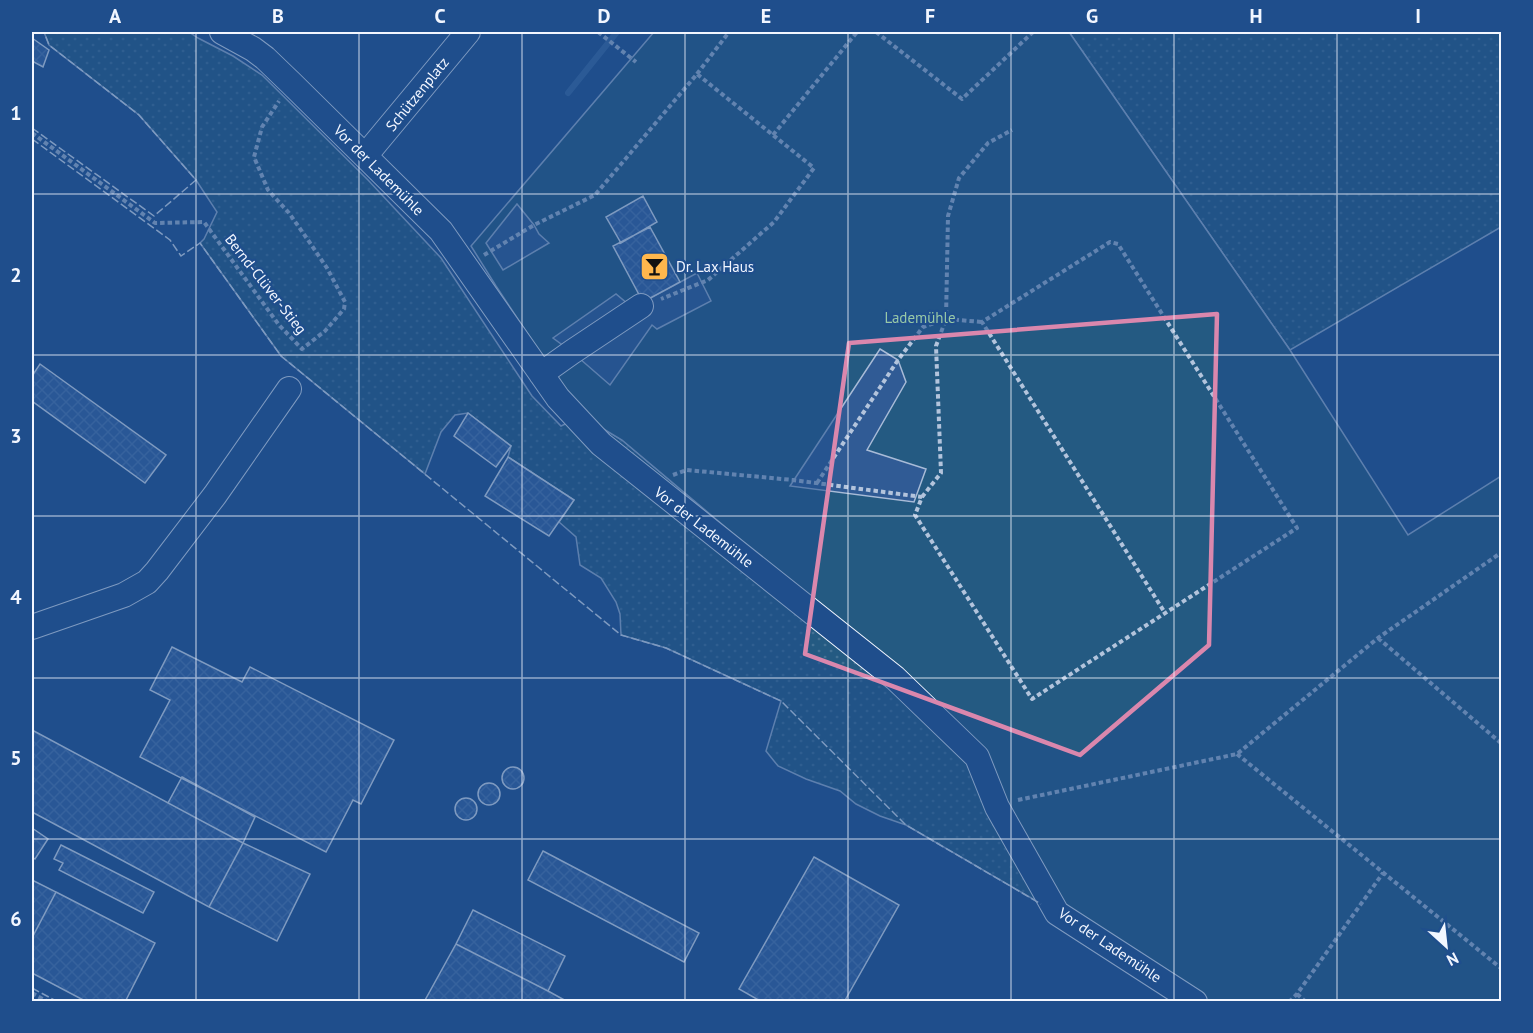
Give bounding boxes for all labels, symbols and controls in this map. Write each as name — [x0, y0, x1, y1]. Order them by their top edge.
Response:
text: A — [109, 3, 122, 29]
text: B — [272, 3, 284, 29]
text: C — [434, 3, 446, 29]
text: D — [598, 3, 611, 29]
text: E — [761, 3, 771, 29]
text: F — [925, 3, 935, 29]
text: G — [1086, 3, 1098, 29]
text: H — [1249, 3, 1263, 29]
text: I — [1415, 3, 1421, 29]
street label: Schützenplatz — [381, 53, 453, 135]
text: 1 — [10, 100, 22, 126]
street label: Vor der Lademühle — [329, 120, 428, 219]
street label: Bernd-Clüver-Stieg — [221, 230, 311, 338]
bar icon: Dr. Lax Haus — [639, 250, 671, 282]
place label: Dr. Lax Haus — [676, 257, 754, 276]
text: 2 — [10, 262, 22, 288]
park label: Lademühle — [884, 308, 956, 327]
text: 3 — [10, 423, 22, 449]
street label: Vor der Lademühle — [650, 482, 757, 572]
text: 4 — [10, 584, 22, 610]
text: 5 — [10, 745, 22, 771]
street label: Vor der Lademühle — [1054, 903, 1165, 987]
text: 6 — [10, 906, 22, 932]
north arrow — [1416, 916, 1476, 976]
text: N — [1444, 948, 1462, 971]

